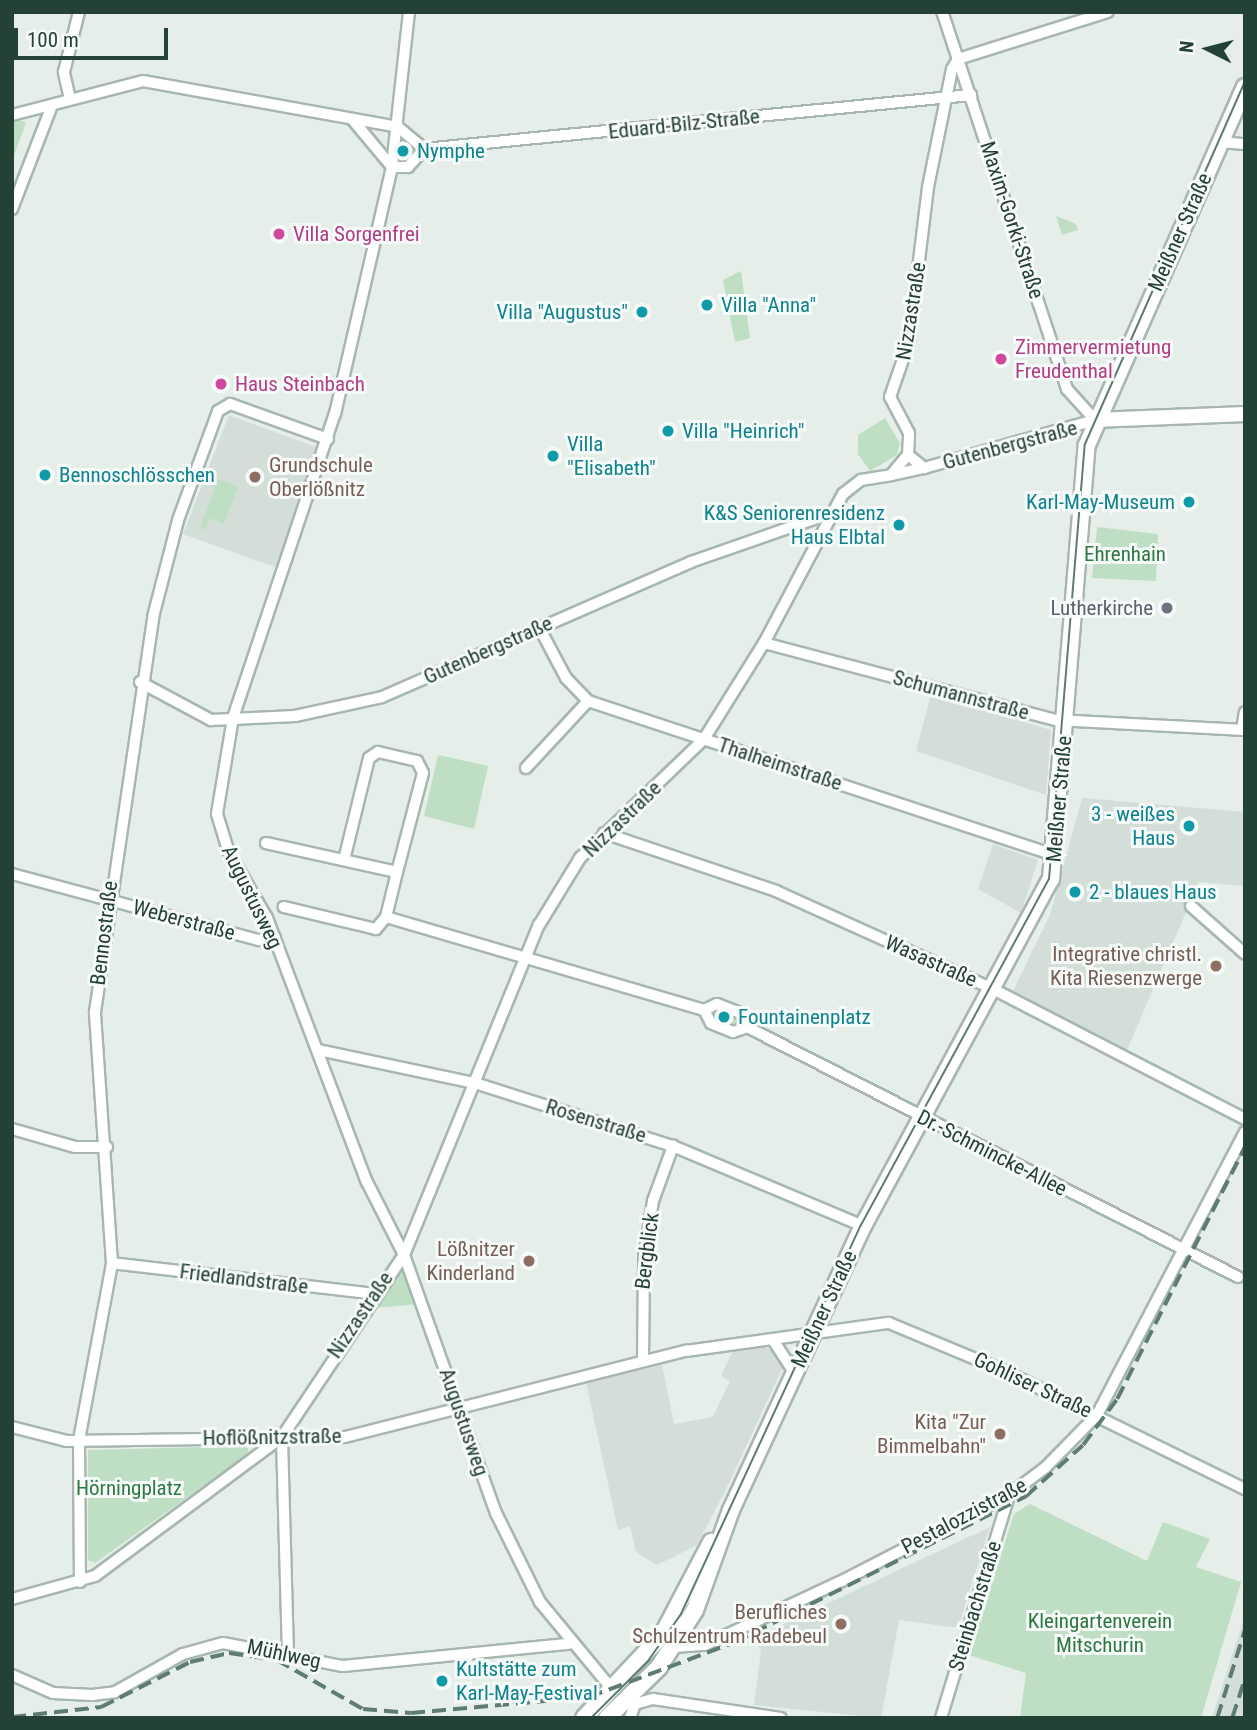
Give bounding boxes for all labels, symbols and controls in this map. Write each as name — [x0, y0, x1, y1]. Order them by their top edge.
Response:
scale bar — [18, 14, 172, 58]
north arrow — [1173, 14, 1243, 84]
text: 100 m — [27, 28, 79, 52]
text: N — [1175, 40, 1199, 54]
street label: Eduard-Bilz-Straße — [607, 104, 761, 144]
place label: Nymphe — [417, 138, 485, 164]
street label: Maxim-Gorki-Straße — [975, 138, 1049, 302]
marker: Nymphe — [395, 143, 411, 159]
street label: Meißner Straße — [1143, 169, 1217, 295]
place label: Villa Sorgenfrei — [293, 221, 420, 247]
marker: Villa Sorgenfrei — [271, 226, 287, 242]
street label: Nizzastraße — [891, 260, 931, 362]
place label: Villa "Anna" — [721, 292, 816, 318]
marker: Villa "Anna" — [699, 297, 715, 313]
place label: Villa "Augustus" — [496, 299, 628, 325]
marker: Villa "Augustus" — [634, 304, 650, 320]
place label: Zimmervermietung Freudenthal — [1015, 334, 1171, 384]
marker: Zimmervermietung Freudenthal — [993, 351, 1009, 367]
place label: Haus Steinbach — [235, 371, 365, 397]
marker: Haus Steinbach — [213, 376, 229, 392]
street label: Gutenbergstraße — [940, 415, 1080, 475]
place label: Villa "Heinrich" — [682, 418, 804, 444]
marker: Villa "Heinrich" — [660, 423, 676, 439]
place label: Villa "Elisabeth" — [567, 431, 656, 481]
marker: Villa "Elisabeth" — [545, 448, 561, 464]
place label: Grundschule Oberlößnitz — [269, 452, 373, 502]
place label: Bennoschlösschen — [59, 462, 215, 488]
marker: Bennoschlösschen — [37, 467, 53, 483]
marker: Grundschule Oberlößnitz — [247, 469, 263, 485]
place label: Karl-May-Museum — [1026, 489, 1175, 515]
marker: Karl-May-Museum — [1181, 494, 1197, 510]
place label: K&S Seniorenresidenz Haus Elbtal — [704, 500, 885, 550]
marker: K&S Seniorenresidenz Haus Elbtal — [891, 517, 907, 533]
park label: Ehrenhain — [1084, 541, 1166, 567]
place label: Lutherkirche — [1051, 595, 1153, 621]
marker: Lutherkirche — [1159, 600, 1175, 616]
street label: Gutenbergstraße — [420, 610, 556, 690]
street label: Schumannstraße — [890, 665, 1032, 725]
street label: Thalheimstraße — [715, 732, 845, 796]
street label: Meißner Straße — [1041, 735, 1077, 863]
street label: Nizzastraße — [578, 776, 666, 862]
place label: 3 - weißes Haus — [1091, 801, 1175, 851]
marker: 3 - weißes Haus — [1181, 818, 1197, 834]
street label: Augustusweg — [216, 841, 288, 953]
street label: Bennostraße — [85, 879, 123, 987]
place label: 2 - blaues Haus — [1089, 879, 1217, 905]
marker: 2 - blaues Haus — [1067, 884, 1083, 900]
street label: Weberstraße — [130, 894, 238, 946]
street label: Wasastraße — [881, 930, 981, 992]
place label: Integrative christl. Kita Riesenzwerge — [1050, 941, 1202, 991]
marker: Integrative christl. Kita Riesenzwerge — [1208, 958, 1224, 974]
place label: Fountainenplatz — [738, 1004, 871, 1030]
marker: Fountainenplatz — [716, 1009, 732, 1025]
street label: Rosenstraße — [543, 1094, 649, 1148]
street label: Dr.-Schmincke-Allee — [913, 1104, 1071, 1202]
street label: Bergblick — [630, 1211, 664, 1291]
place label: Lößnitzer Kinderland — [426, 1236, 515, 1286]
street label: Meißner Straße — [786, 1246, 862, 1372]
marker: Lößnitzer Kinderland — [521, 1253, 537, 1269]
street label: Friedlandstraße — [178, 1259, 310, 1299]
street label: Nizzastraße — [322, 1267, 398, 1363]
street label: Gohliser Straße — [970, 1347, 1096, 1423]
street label: Augustusweg — [434, 1365, 494, 1479]
place label: Kita "Zur Bimmelbahn" — [877, 1409, 986, 1459]
street label: Hoflößnitzstraße — [202, 1423, 342, 1451]
marker: Kita "Zur Bimmelbahn" — [992, 1426, 1008, 1442]
street label: Pestalozzistraße — [897, 1472, 1031, 1560]
park label: Hörningplatz — [76, 1475, 182, 1501]
street label: Steinbachstraße — [943, 1538, 1007, 1674]
place label: Berufliches Schulzentrum Radebeul — [632, 1599, 827, 1649]
park label: Kleingartenverein Mitschurin — [1028, 1608, 1172, 1658]
marker: Berufliches Schulzentrum Radebeul — [833, 1616, 849, 1632]
street label: Mühlweg — [245, 1634, 323, 1674]
place label: Kultstätte zum Karl-May-Festival — [456, 1656, 598, 1706]
marker: Kultstätte zum Karl-May-Festival — [434, 1673, 450, 1689]

